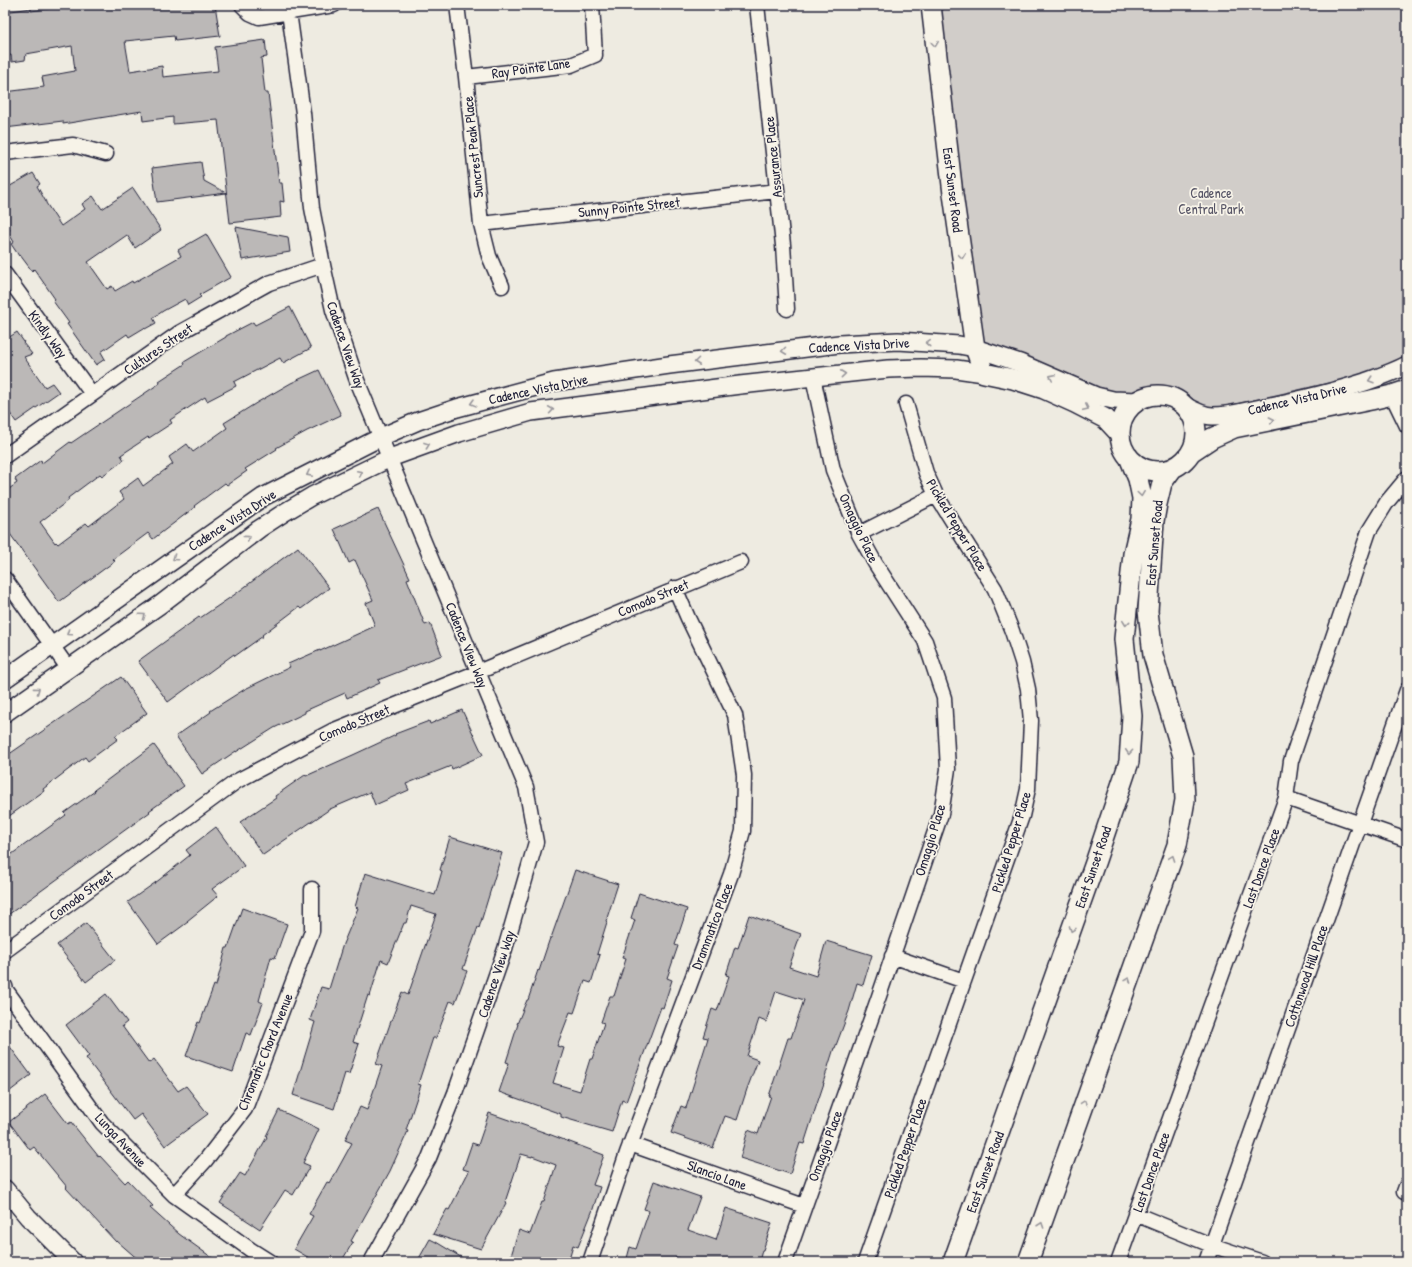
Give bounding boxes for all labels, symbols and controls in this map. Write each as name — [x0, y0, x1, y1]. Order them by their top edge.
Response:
one-way arrow — [931, 41, 940, 47]
street label: Ray Pointe Lane — [490, 53, 572, 83]
street label: Suncrest Peak Place — [458, 95, 487, 199]
street label: Assurance Place — [759, 115, 786, 199]
street label: East Sunset Road — [939, 146, 968, 234]
park label: Cadence Central Park — [1178, 183, 1244, 218]
street label: Sunny Pointe Street — [577, 192, 681, 222]
one-way arrow — [957, 253, 966, 259]
street label: Cadence View Way — [322, 299, 370, 391]
street label: Kindly Way — [24, 306, 72, 362]
street label: Cultures Street — [119, 318, 196, 379]
street label: Cadence Vista Drive — [808, 332, 910, 357]
one-way arrow — [925, 338, 931, 347]
one-way arrow — [781, 346, 787, 355]
one-way arrow — [694, 357, 700, 366]
street label: Cadence Vista Drive — [487, 369, 590, 408]
one-way arrow — [840, 369, 846, 378]
one-way arrow — [1049, 374, 1056, 382]
one-way arrow — [1368, 375, 1375, 384]
street label: Cadence Vista Drive — [1246, 378, 1349, 419]
one-way arrow — [470, 398, 477, 407]
one-way arrow — [1082, 403, 1090, 411]
one-way arrow — [548, 405, 554, 414]
one-way arrow — [1269, 416, 1275, 424]
one-way arrow — [423, 442, 430, 450]
one-way arrow — [306, 469, 313, 477]
one-way arrow — [355, 470, 363, 478]
street label: Pickled Pepper Place — [922, 475, 993, 575]
street label: Cadence Vista Drive — [184, 484, 280, 555]
street label: Omaggio Place — [834, 490, 884, 566]
one-way arrow — [1136, 491, 1145, 497]
street label: East Sunset Road — [1140, 499, 1167, 586]
one-way arrow — [243, 535, 250, 542]
one-way arrow — [173, 553, 180, 560]
street label: Comodo Street — [614, 574, 691, 621]
street label: Cadence View Way — [441, 599, 493, 691]
one-way arrow — [139, 613, 146, 621]
one-way arrow — [1122, 620, 1131, 626]
one-way arrow — [67, 628, 74, 635]
one-way arrow — [32, 688, 39, 695]
street label: Comodo Street — [315, 699, 392, 746]
one-way arrow — [1125, 749, 1134, 755]
street label: Pickled Pepper Place — [986, 789, 1036, 895]
street label: Omaggio Place — [910, 801, 951, 878]
street label: East Sunset Road — [1070, 823, 1116, 910]
street label: Last Dance Place — [1237, 825, 1284, 910]
one-way arrow — [1168, 855, 1176, 862]
street label: Comodo Street — [45, 865, 117, 924]
street label: Drammatico Place — [686, 879, 737, 972]
street label: Cottonwood Hill Place — [1279, 922, 1332, 1030]
one-way arrow — [1068, 925, 1076, 932]
street label: Cadence View Way — [472, 928, 520, 1020]
one-way arrow — [1124, 977, 1132, 984]
street label: Chromatic Chord Avenue — [232, 990, 297, 1113]
street label: Pickled Pepper Place — [879, 1095, 932, 1201]
one-way arrow — [1079, 1099, 1088, 1106]
street label: Omaggio Place — [803, 1107, 847, 1184]
street label: Lunga Avenue — [91, 1108, 152, 1172]
street label: East Sunset Road — [961, 1128, 1008, 1215]
street label: Last Dance Place — [1127, 1129, 1174, 1214]
street label: Slancio Lane — [685, 1155, 750, 1194]
one-way arrow — [1036, 1222, 1044, 1229]

